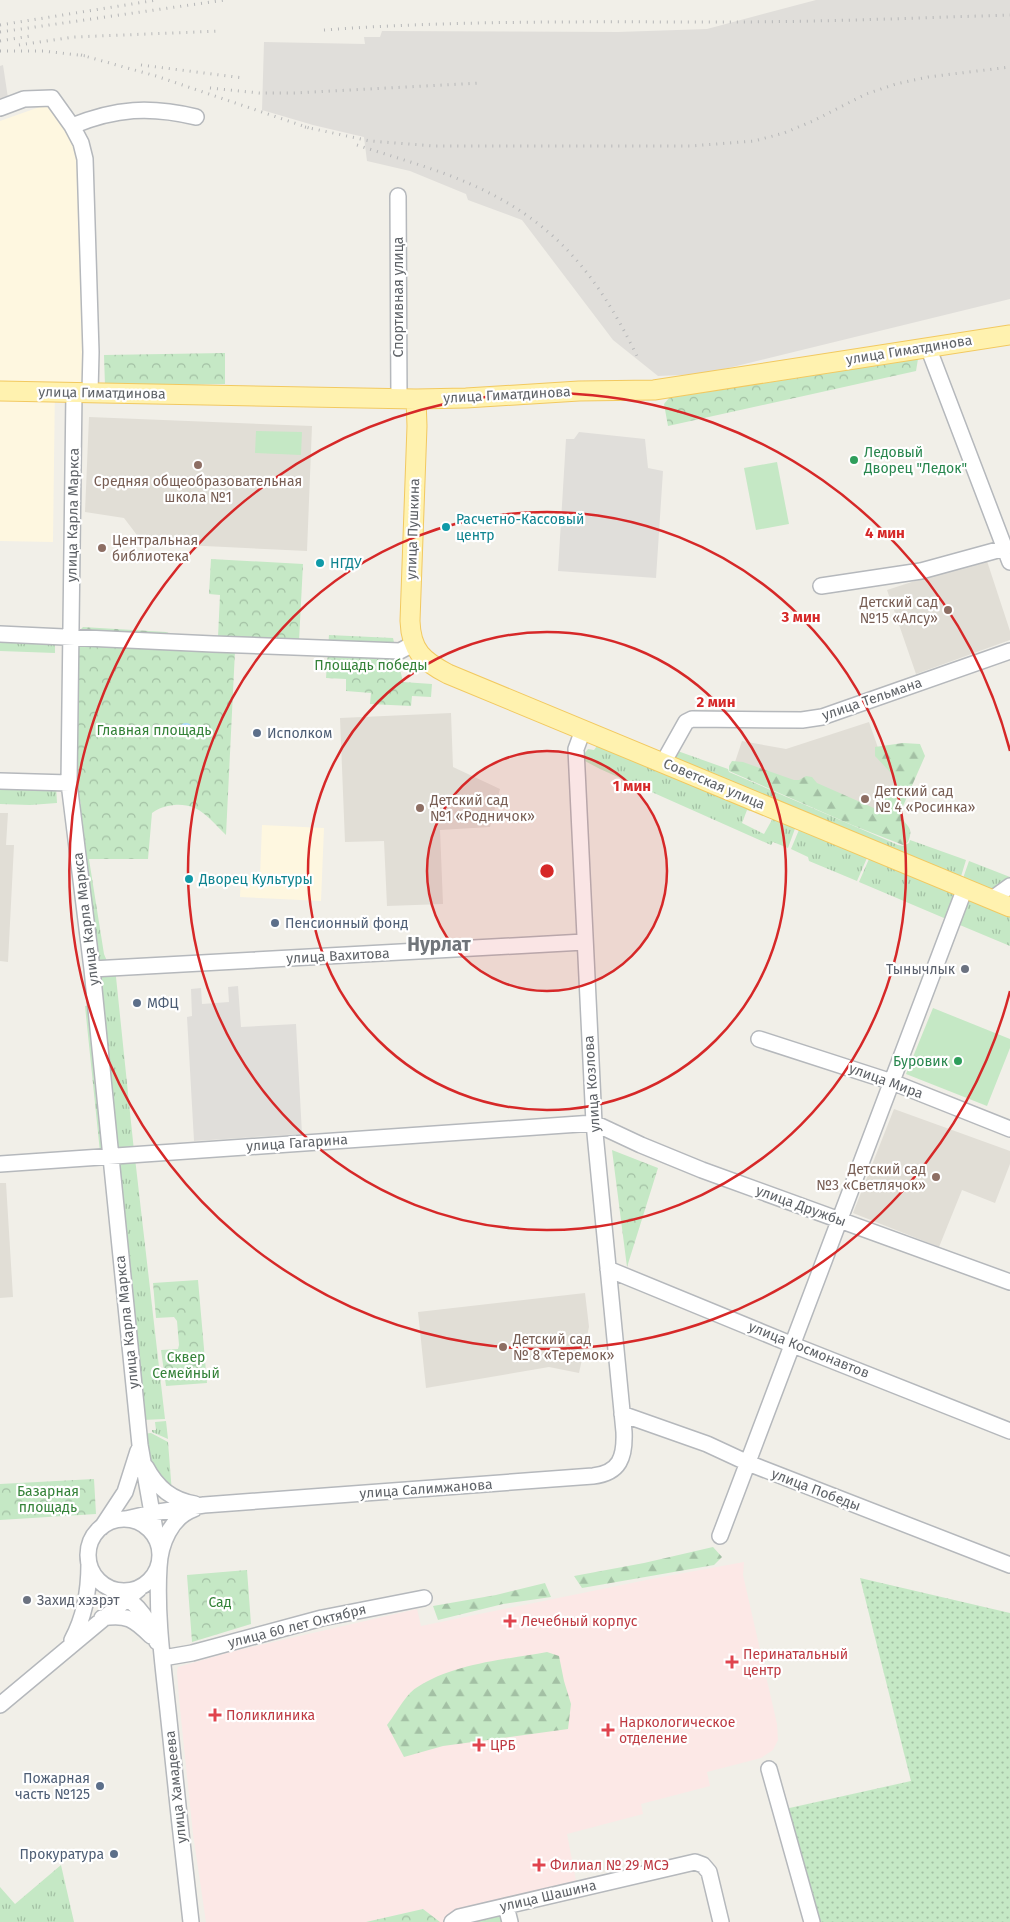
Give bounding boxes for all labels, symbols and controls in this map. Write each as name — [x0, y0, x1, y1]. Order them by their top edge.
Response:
street label: Спортивная улица — [390, 237, 407, 358]
street label: улица Гиматдинова — [845, 332, 973, 368]
street label: улица Гиматдинова — [38, 383, 166, 403]
street label: улица Гиматдинова — [443, 383, 571, 407]
place label: Ледовый Дворец "Ледок" — [863, 444, 967, 477]
street label: улица Карла Маркса — [63, 448, 83, 582]
marker: Ледовый Дворец "Ледок" — [848, 454, 860, 466]
marker: Средняя общеобразовательная школа №1 — [192, 459, 204, 471]
place label: Средняя общеобразовательная школа №1 — [94, 473, 302, 506]
street label: улица Пушкина — [403, 478, 423, 580]
place label: Расчетно-Кассовый центр — [456, 511, 584, 544]
marker: Расчетно-Кассовый центр — [440, 521, 452, 533]
text: 4 мин — [865, 524, 905, 542]
place label: Центральная библиотека — [112, 532, 198, 565]
marker: Центральная библиотека — [96, 542, 108, 554]
place label: НГДУ — [330, 555, 362, 572]
marker: НГДУ — [314, 557, 326, 569]
place label: Детский сад №15 «Алсу» — [859, 594, 938, 627]
marker: Детский сад №15 «Алсу» — [942, 604, 954, 616]
text: 3 мин — [780, 608, 821, 626]
park label: Площадь победы — [314, 657, 428, 674]
street label: улица Тельмана — [820, 674, 924, 724]
text: 2 мин — [696, 693, 736, 711]
park label: Главная площадь — [97, 722, 211, 739]
place label: Исполком — [267, 725, 332, 742]
marker: Исполком — [251, 727, 263, 739]
street label: Советская улица — [661, 755, 767, 813]
text: 1 мин — [613, 777, 651, 795]
place label: Детский сад № 4 «Росинка» — [874, 783, 976, 816]
place label: Детский сад №1 «Родничок» — [429, 792, 535, 825]
marker: Детский сад № 4 «Росинка» — [859, 793, 871, 805]
marker: Детский сад №1 «Родничок» — [414, 802, 426, 814]
street label: улица Карла Маркса — [69, 851, 103, 987]
centre of rings — [538, 862, 556, 880]
place label: Дворец Культуры — [198, 871, 313, 888]
marker: Дворец Культуры — [183, 873, 195, 885]
place label: Пенсионный фонд — [285, 915, 409, 932]
marker: Пенсионный фонд — [269, 917, 281, 929]
district label: Нурлат — [407, 933, 472, 956]
street label: улица Вахитова — [286, 945, 390, 967]
place label: Тынычлык — [886, 961, 956, 978]
marker: Тынычлык — [959, 963, 971, 975]
place label: МФЦ — [147, 995, 179, 1012]
marker: МФЦ — [131, 997, 143, 1009]
street label: улица Козлова — [580, 1035, 604, 1133]
place label: Буровик — [893, 1053, 949, 1070]
marker: Буровик — [952, 1055, 964, 1067]
street label: улица Мира — [847, 1060, 925, 1102]
street label: улица Гагарина — [246, 1131, 348, 1155]
place label: Детский сад №3 «Светлячок» — [816, 1161, 926, 1194]
marker: Детский сад №3 «Светлячок» — [930, 1171, 942, 1183]
street label: улица Дружбы — [754, 1182, 848, 1230]
street label: улица Карла Маркса — [112, 1254, 142, 1390]
street label: улица Космонавтов — [746, 1318, 872, 1382]
place label: Детский сад № 8 «Теремок» — [512, 1331, 614, 1364]
marker: Детский сад № 8 «Теремок» — [497, 1341, 509, 1353]
park label: Сквер Семейный — [152, 1349, 220, 1382]
street label: улица Победы — [769, 1465, 863, 1515]
street label: улица Салимжанова — [359, 1476, 493, 1502]
park label: Базарная площадь — [17, 1483, 79, 1516]
place label: Захид хэзрэт — [37, 1592, 120, 1609]
marker: Захид хэзрэт — [21, 1594, 33, 1606]
park label: Сад — [208, 1594, 232, 1611]
street label: улица 60 лет Октября — [226, 1601, 368, 1651]
place label: Лечебный корпус — [521, 1613, 638, 1630]
marker: Лечебный корпус — [503, 1614, 517, 1628]
place label: Перинатальный центр — [743, 1646, 848, 1679]
marker: Перинатальный центр — [725, 1655, 739, 1669]
place label: Поликлиника — [226, 1707, 315, 1724]
marker: Поликлиника — [208, 1708, 222, 1722]
place label: Наркологическое отделение — [619, 1714, 735, 1747]
marker: Наркологическое отделение — [601, 1723, 615, 1737]
street label: улица Хамадеева — [162, 1730, 190, 1844]
place label: ЦРБ — [490, 1737, 516, 1754]
marker: ЦРБ — [472, 1738, 486, 1752]
place label: Пожарная часть №125 — [15, 1770, 90, 1803]
marker: Пожарная часть №125 — [94, 1780, 106, 1792]
place label: Прокуратура — [19, 1846, 104, 1863]
marker: Прокуратура — [108, 1848, 120, 1860]
place label: Филиал № 29 МСЭ — [550, 1857, 669, 1874]
marker: Филиал № 29 МСЭ — [532, 1858, 546, 1872]
street label: улица Шашина — [498, 1877, 598, 1915]

